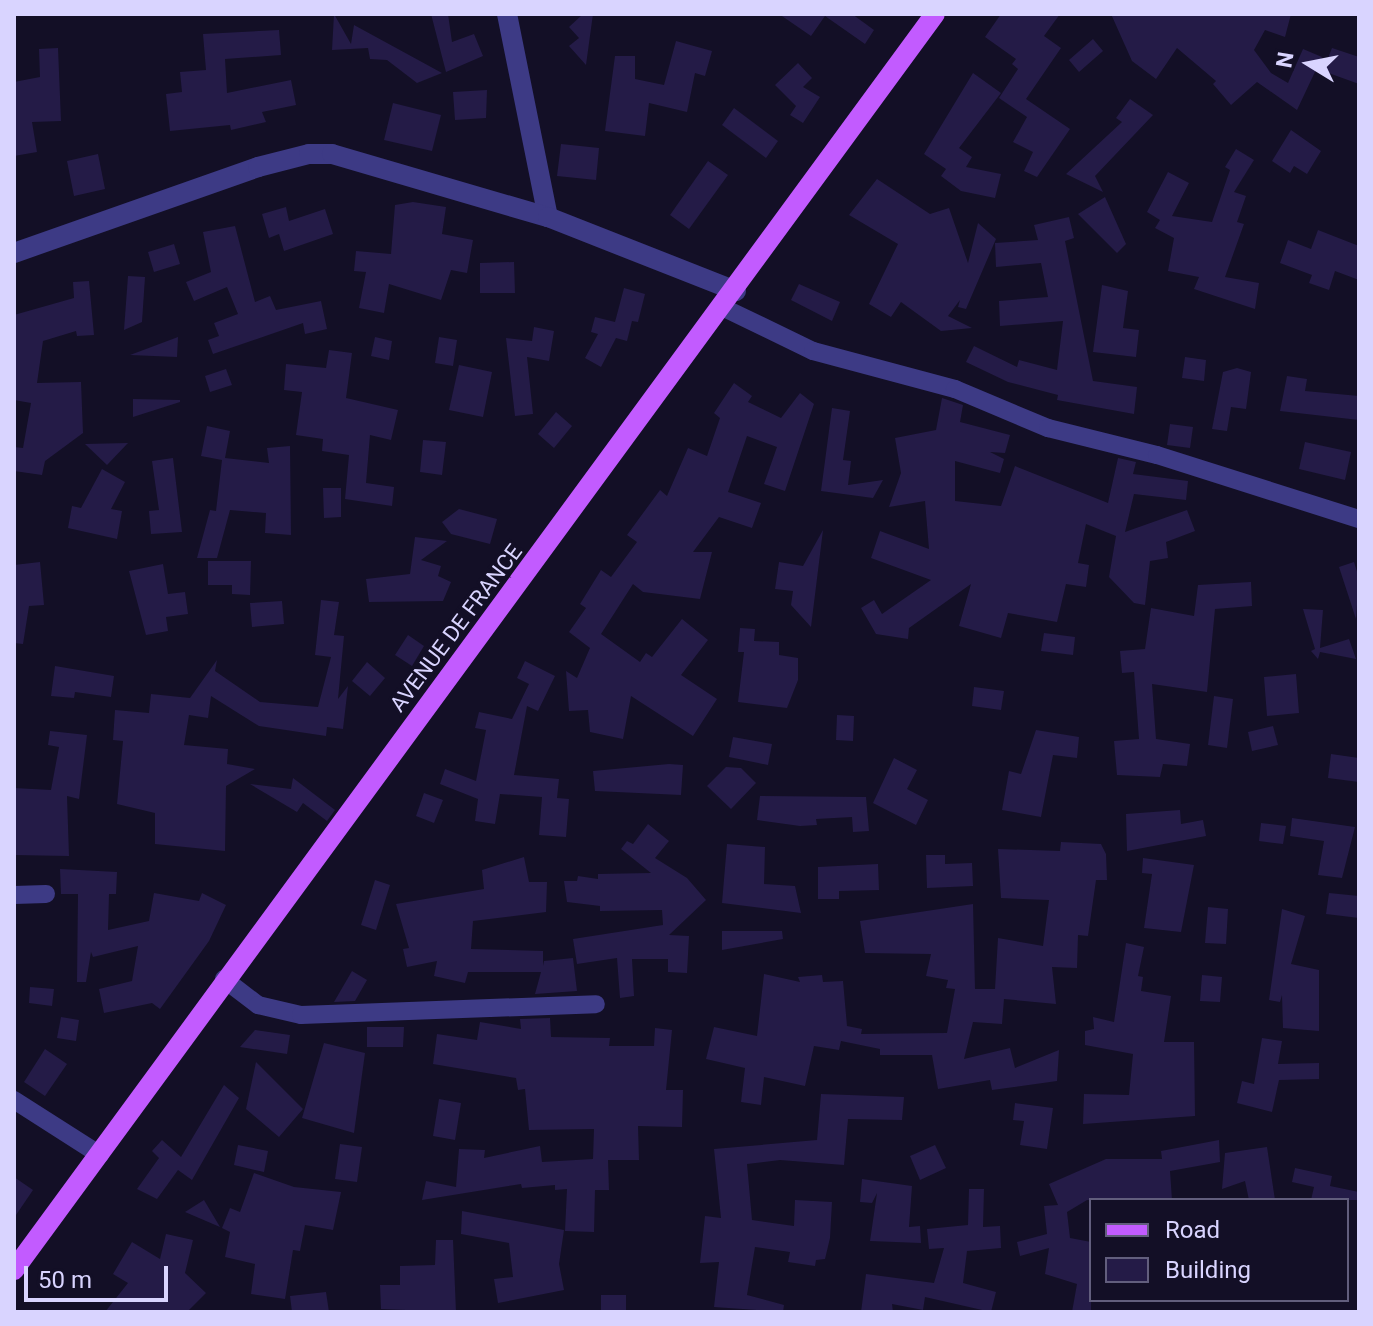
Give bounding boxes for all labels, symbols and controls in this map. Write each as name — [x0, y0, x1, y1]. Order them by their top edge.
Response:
north arrow — [1269, 24, 1349, 104]
text: N — [1271, 50, 1299, 70]
street label: AVENUE DE FRANCE — [384, 539, 528, 717]
legend — [1089, 1198, 1349, 1302]
text: Road — [1165, 1216, 1220, 1244]
scale bar — [28, 1250, 172, 1300]
text: Building — [1165, 1256, 1251, 1284]
text: 50 m — [38, 1266, 92, 1294]

